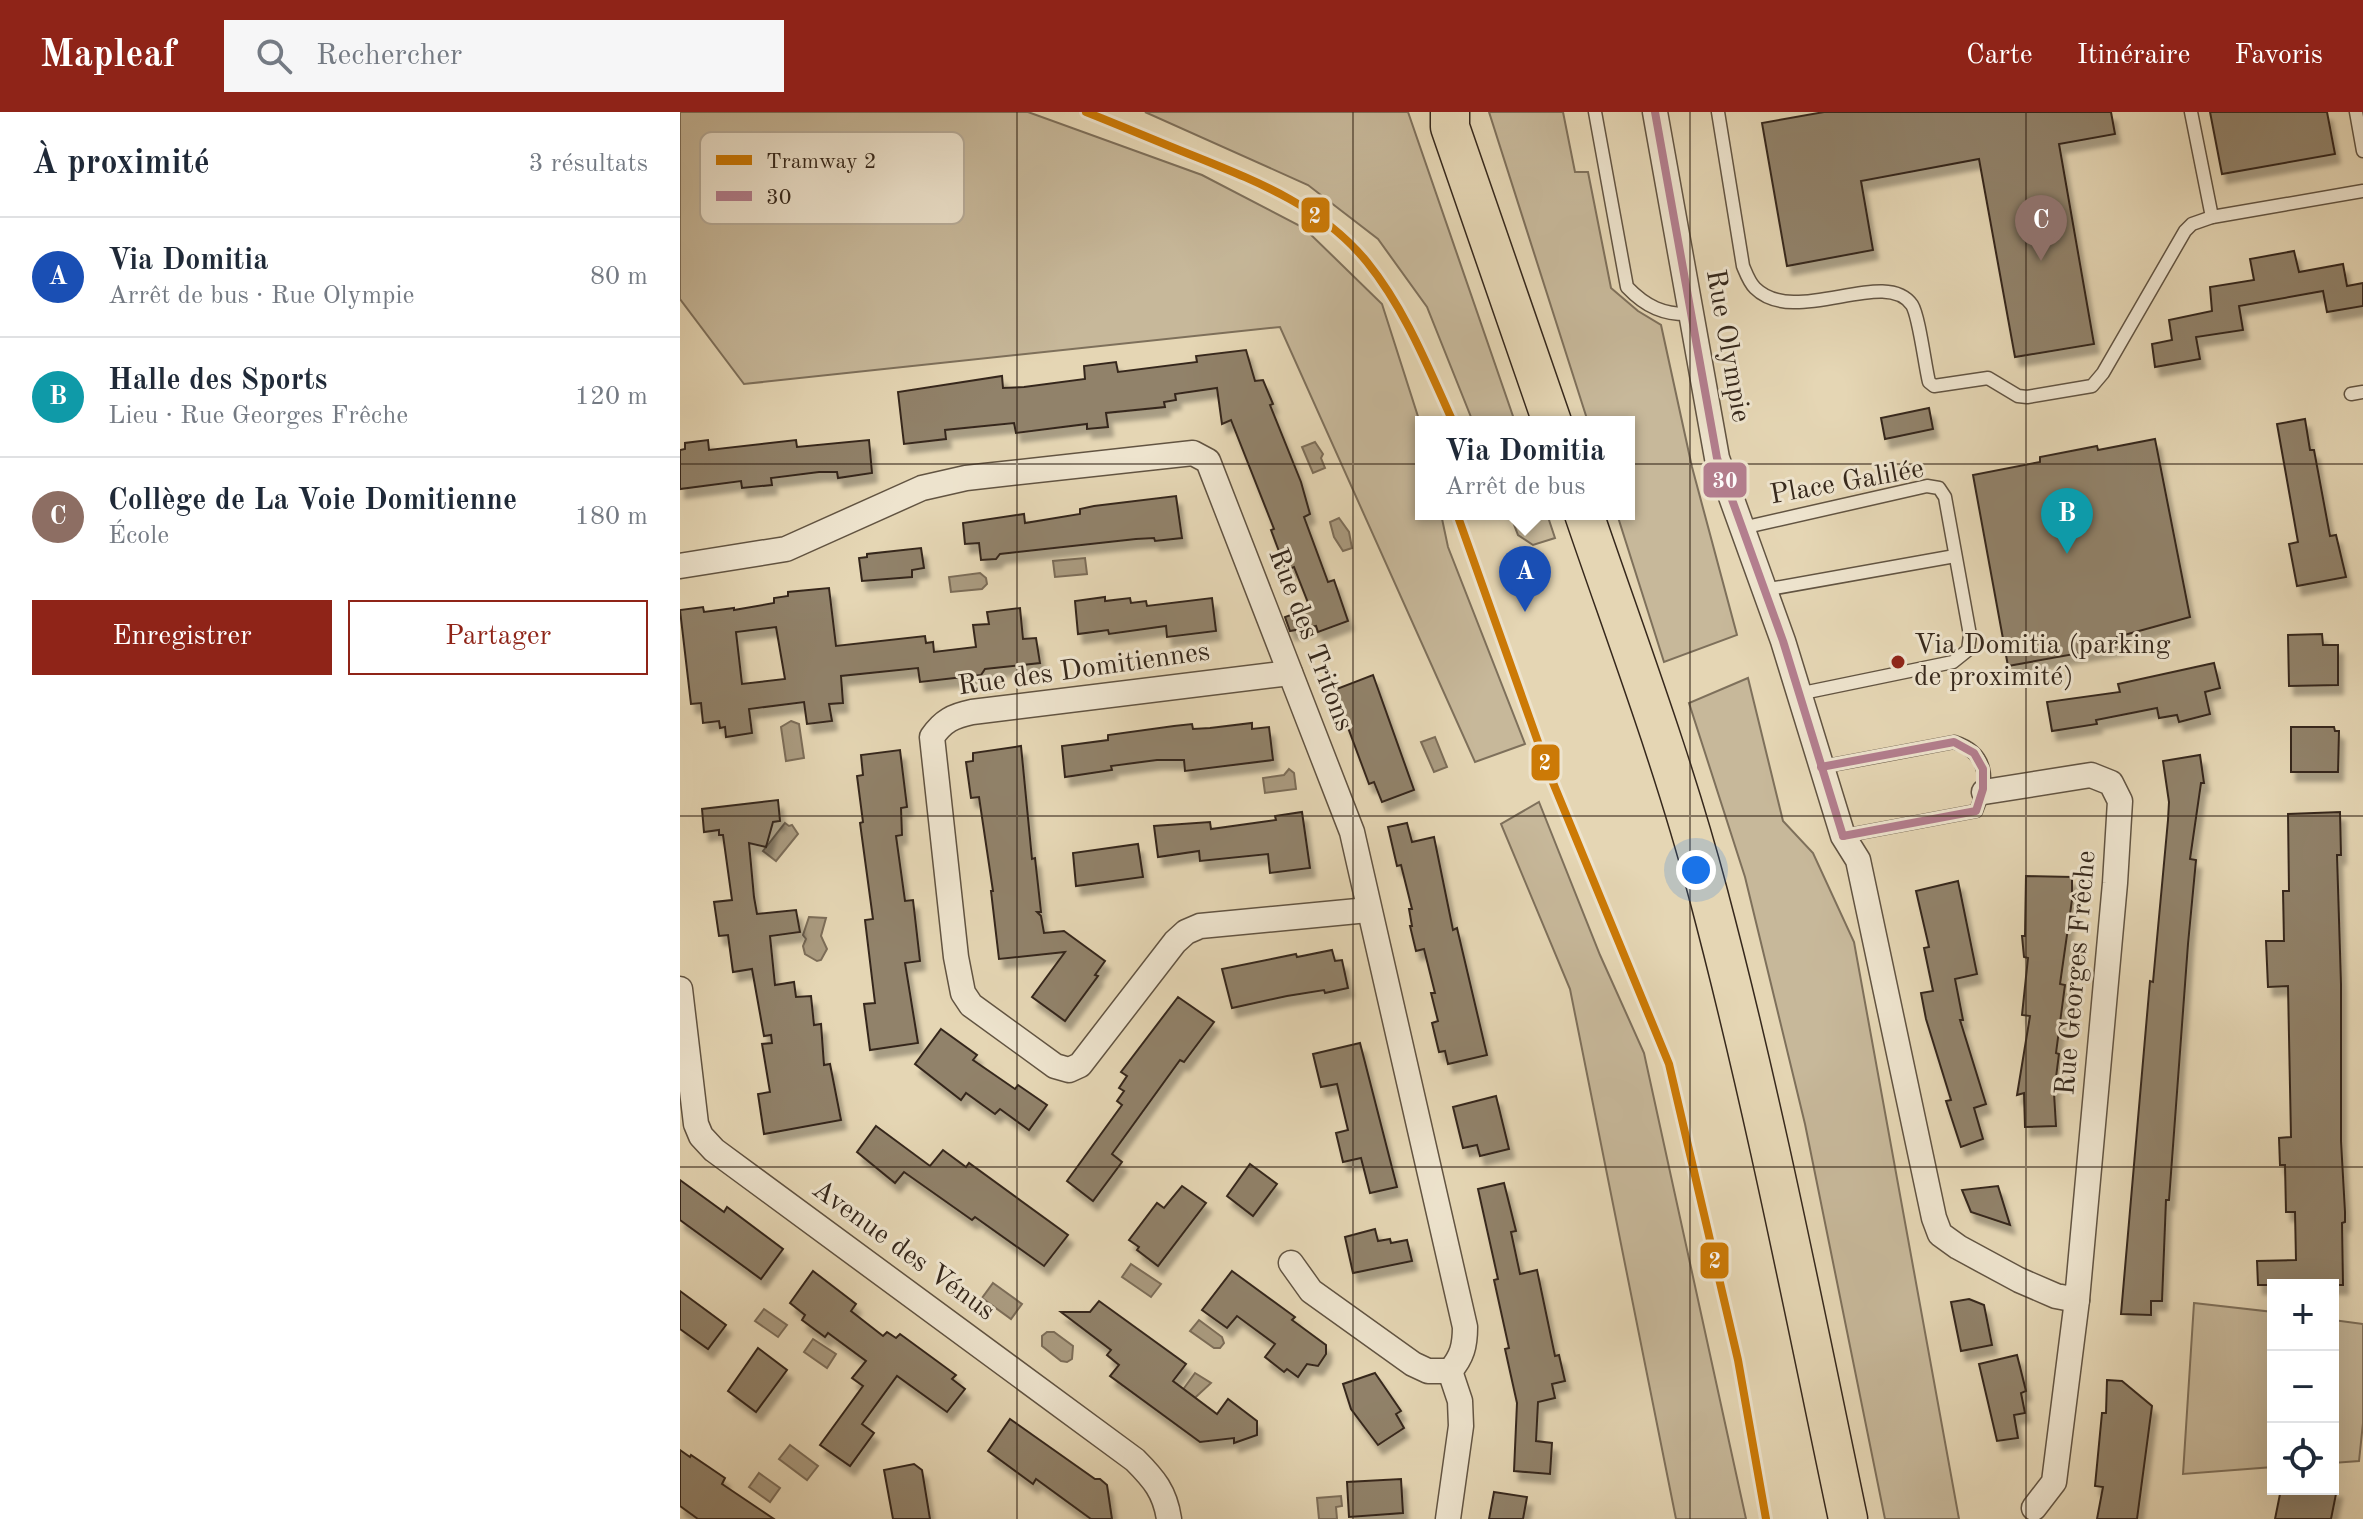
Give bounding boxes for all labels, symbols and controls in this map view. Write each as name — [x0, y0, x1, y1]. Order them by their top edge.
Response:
search box — [224, 20, 784, 92]
icon: search — [252, 34, 296, 78]
text: Mapleaf — [40, 37, 176, 75]
text: Rechercher — [316, 41, 462, 71]
text: Carte — [1966, 42, 2033, 70]
text: Itinéraire — [2077, 42, 2190, 70]
text: Favoris — [2234, 42, 2323, 70]
legend — [700, 132, 964, 224]
text: À proximité — [32, 147, 210, 181]
text: 3 résultats — [529, 151, 648, 177]
text: Tramway 2 — [766, 151, 877, 173]
text: 30 — [766, 187, 792, 209]
pin: C — [2015, 195, 2067, 261]
line badge: 2 — [1300, 196, 1331, 234]
text: 2 — [1309, 206, 1321, 228]
text: Via Domitia — [108, 246, 268, 276]
text: A — [48, 264, 68, 290]
text: 80 m — [590, 264, 648, 290]
street label: Rue Olympie — [1700, 267, 1754, 425]
text: Arrêt de bus · Rue Olympie — [108, 283, 415, 309]
text: Halle des Sports — [108, 366, 327, 396]
text: B — [49, 384, 67, 410]
text: 120 m — [575, 384, 648, 410]
text: Lieu · Rue Georges Frêche — [108, 403, 408, 429]
popup — [1415, 416, 1635, 520]
text: Via Domitia — [1445, 437, 1605, 467]
street label: Place Galilée — [1768, 456, 1926, 510]
line badge: 30 — [1702, 461, 1748, 499]
text: 30 — [1712, 471, 1738, 493]
text: Arrêt de bus — [1445, 474, 1586, 500]
text: Collège de La Voie Domitienne — [108, 486, 517, 516]
pin: B — [2041, 488, 2093, 554]
text: C — [49, 504, 67, 530]
text: 180 m — [575, 504, 648, 530]
text: École — [108, 523, 169, 549]
street label: Rue des Tritons — [1262, 545, 1358, 735]
pin: A — [1499, 546, 1551, 612]
button: Enregistrer — [32, 600, 332, 675]
button: Partager — [348, 600, 648, 675]
place label: Via Domitia (parking de proximité) — [1914, 632, 2171, 692]
street label: Rue des Domitiennes — [956, 638, 1212, 702]
marker: Via Domitia (parking de proximité) — [1889, 653, 1907, 671]
line badge: 2 — [1530, 743, 1561, 782]
text: 2 — [1539, 753, 1551, 775]
street label: Rue Georges Frêche — [2052, 849, 2102, 1097]
your location — [1676, 850, 1716, 890]
street label: Avenue des Vénus — [806, 1176, 1000, 1326]
line badge: 2 — [1699, 1241, 1730, 1280]
text: 2 — [1709, 1251, 1721, 1273]
map controls — [2267, 1279, 2339, 1495]
button: + — [2267, 1279, 2339, 1351]
button: − — [2267, 1351, 2339, 1423]
button: locate — [2267, 1423, 2339, 1495]

